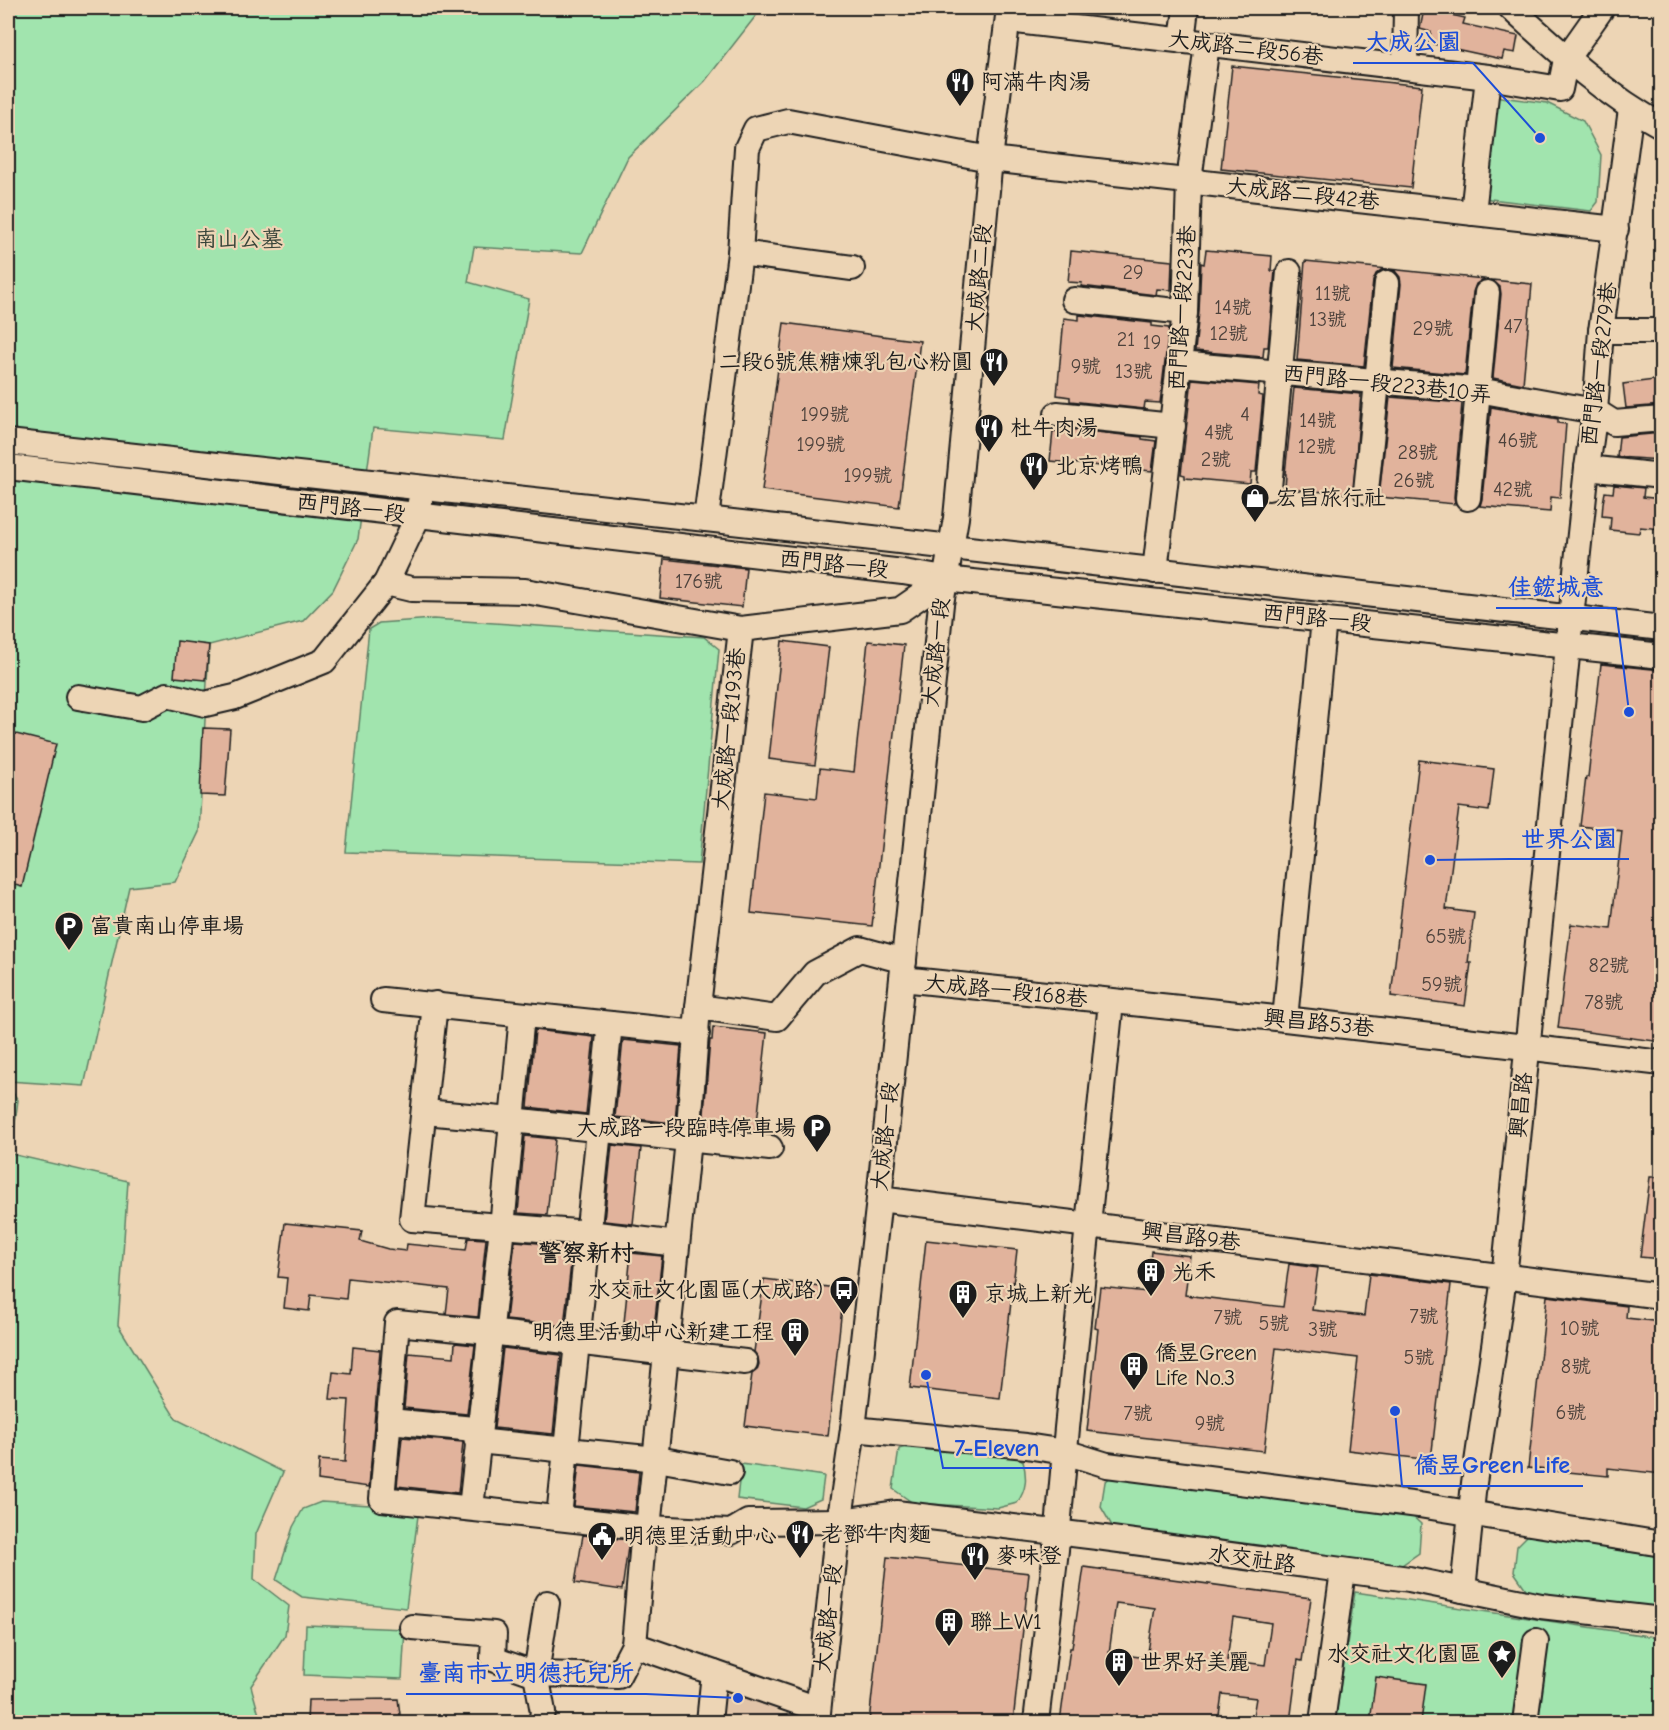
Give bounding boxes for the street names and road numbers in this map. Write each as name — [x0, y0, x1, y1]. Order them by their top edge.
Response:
street label: 大成路二段56巷 — [1167, 26, 1325, 70]
street label: 大成路二段42巷 — [1225, 173, 1381, 215]
street label: 大成路二段 — [961, 222, 997, 334]
street label: 西門路一段223巷 — [1163, 224, 1201, 392]
street label: 西門路一段279巷 — [1576, 280, 1622, 448]
street label: 西門路一段223巷10弄 — [1281, 360, 1493, 408]
street label: 西門路一段 — [295, 488, 407, 528]
street label: 西門路一段 — [778, 545, 890, 583]
street label: 大成路一段 — [917, 596, 955, 708]
street label: 西門路一段 — [1261, 599, 1373, 637]
street label: 大成路一段193巷 — [708, 646, 750, 812]
street label: 大成路一段168巷 — [923, 970, 1089, 1012]
street label: 興昌路53巷 — [1262, 1004, 1376, 1042]
street label: 興昌路 — [1505, 1071, 1537, 1139]
street label: 大成路一段 — [866, 1080, 904, 1192]
street label: 興昌路9巷 — [1140, 1218, 1242, 1256]
street label: 水交社路 — [1207, 1540, 1297, 1578]
street label: 大成路一段 — [809, 1562, 847, 1674]

